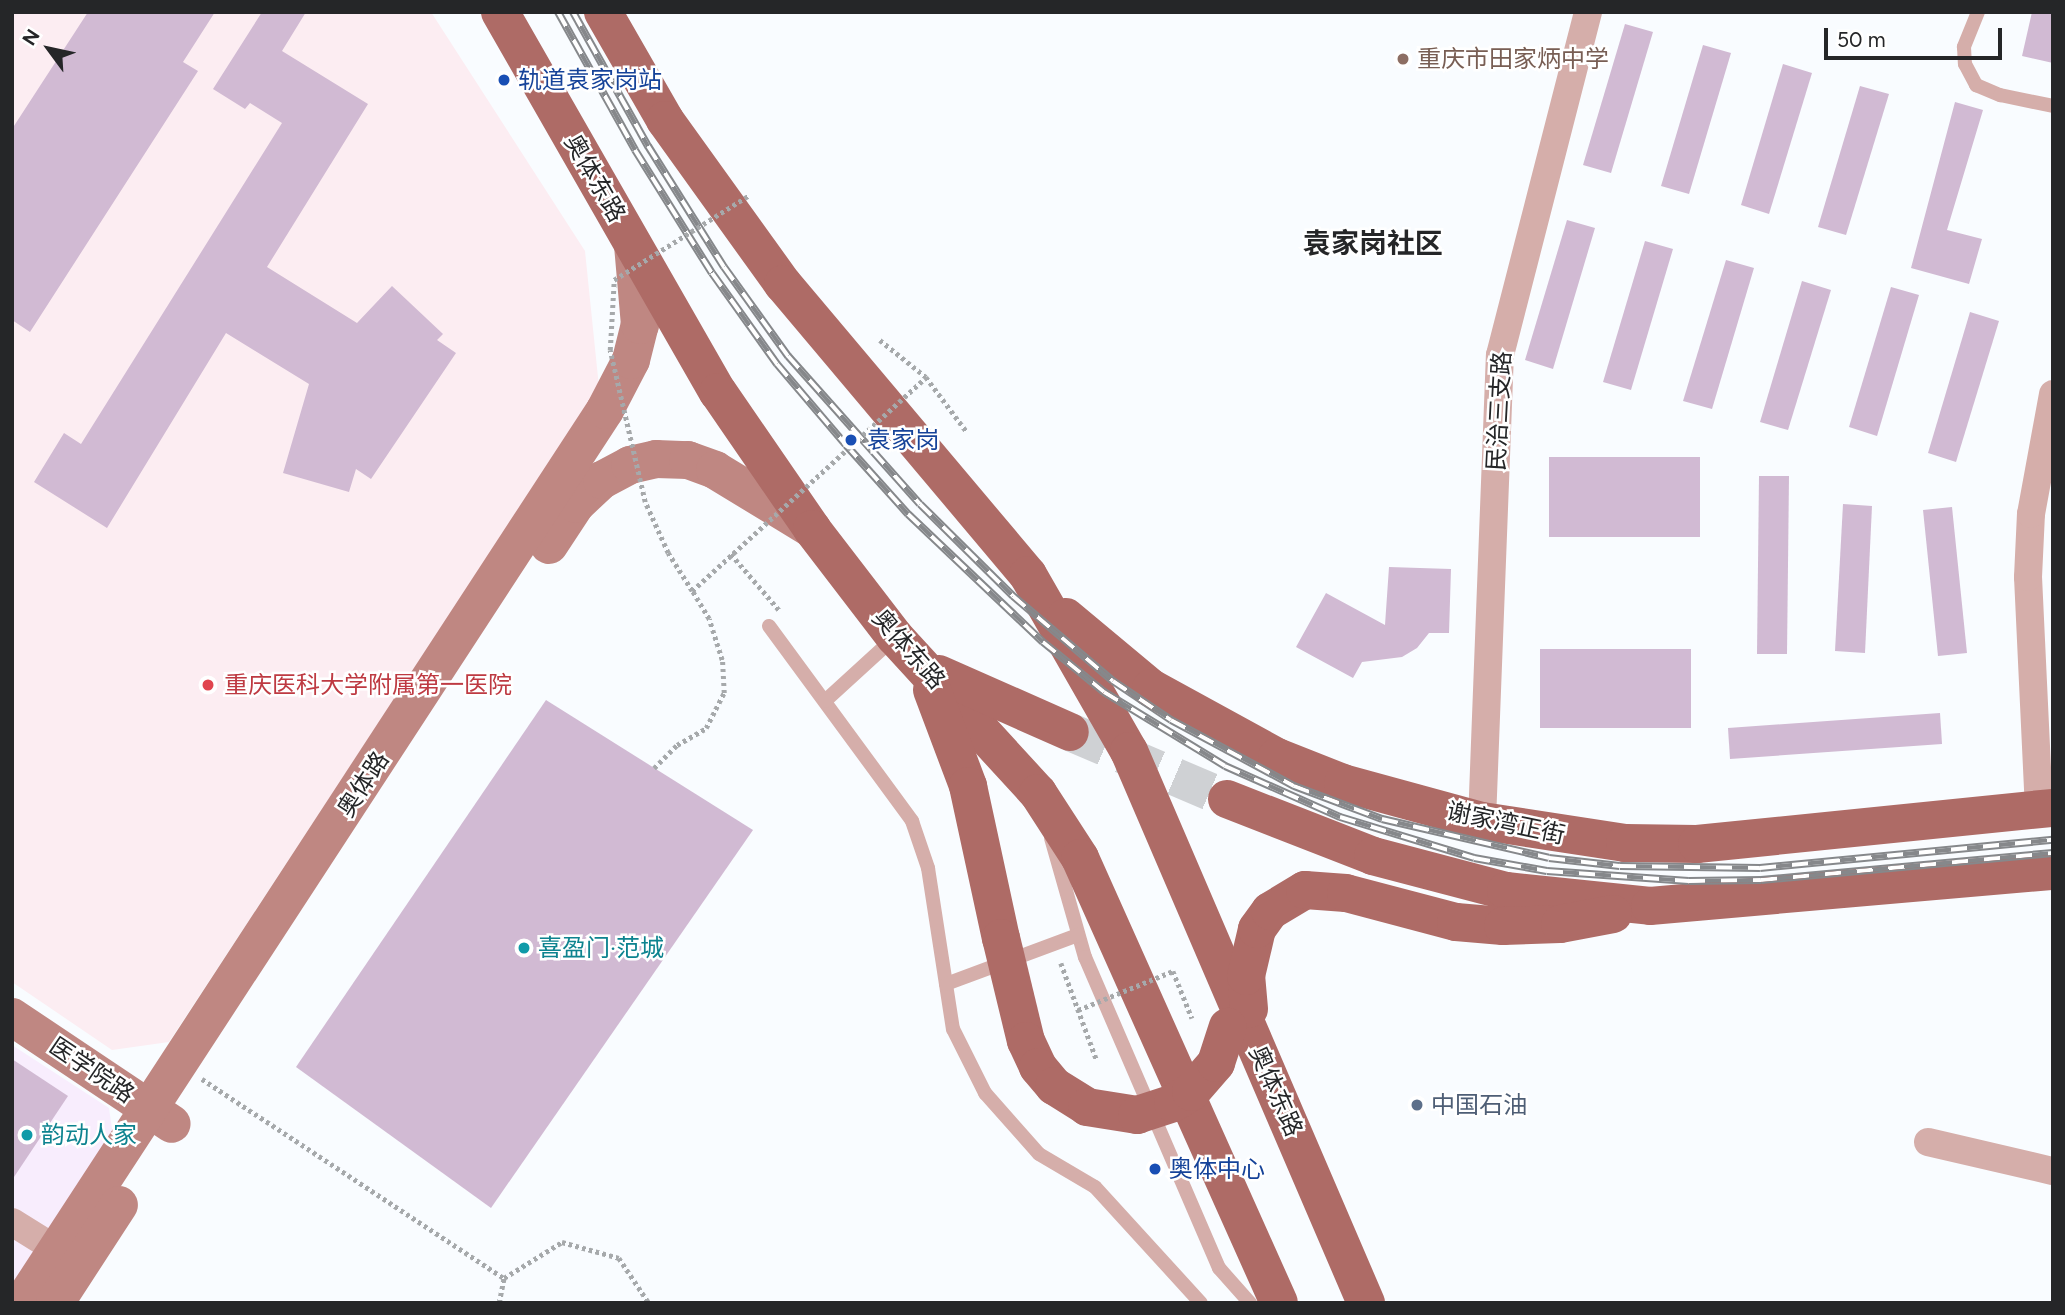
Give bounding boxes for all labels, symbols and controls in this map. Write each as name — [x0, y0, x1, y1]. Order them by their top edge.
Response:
north arrow — [14, 14, 84, 84]
scale bar — [1827, 14, 2006, 58]
text: N — [17, 25, 45, 50]
text: 50 m — [1837, 27, 1886, 52]
place label: 重庆市田家炳中学 — [1417, 45, 1609, 73]
marker: 重庆市田家炳中学 — [1395, 51, 1411, 67]
place label: 轨道袁家岗站 — [518, 66, 662, 94]
marker: 轨道袁家岗站 — [496, 72, 512, 88]
street label: 奥体东路 — [559, 129, 631, 227]
district label: 袁家岗社区 — [1303, 226, 1443, 260]
street label: 民治三支路 — [1481, 350, 1517, 472]
place label: 袁家岗 — [867, 426, 939, 454]
marker: 袁家岗 — [841, 430, 861, 450]
street label: 奥体东路 — [867, 603, 951, 695]
place label: 重庆医科大学附属第一医院 — [224, 671, 512, 699]
marker: 重庆医科大学附属第一医院 — [198, 675, 218, 695]
street label: 奥体路 — [331, 746, 395, 822]
street label: 谢家湾正街 — [1444, 796, 1568, 850]
place label: 喜盈门·范城 — [538, 934, 664, 962]
marker: 喜盈门·范城 — [516, 940, 532, 956]
street label: 医学院路 — [44, 1031, 140, 1109]
street label: 奥体东路 — [1243, 1041, 1309, 1141]
place label: 中国石油 — [1431, 1091, 1527, 1119]
marker: 中国石油 — [1409, 1097, 1425, 1113]
place label: 韵动人家 — [41, 1121, 137, 1149]
marker: 韵动人家 — [19, 1127, 35, 1143]
place label: 奥体中心 — [1169, 1155, 1265, 1183]
marker: 奥体中心 — [1147, 1161, 1163, 1177]

